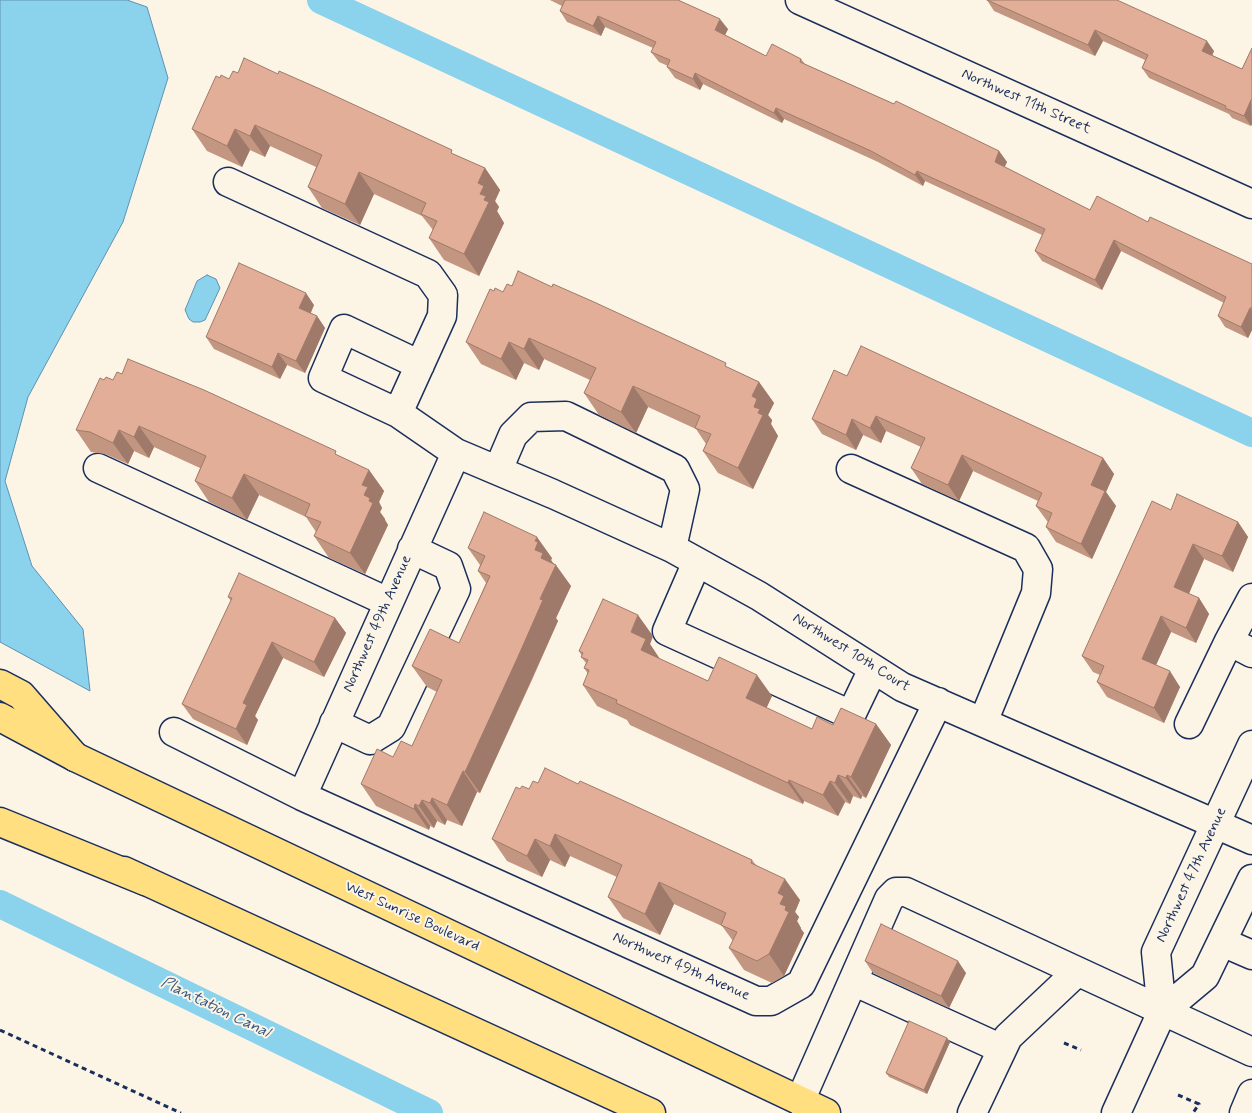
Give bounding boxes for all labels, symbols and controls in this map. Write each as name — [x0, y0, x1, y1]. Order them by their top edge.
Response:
street label: Northwest 11th Street — [958, 65, 1094, 139]
street label: Northwest 49th Avenue — [340, 553, 416, 695]
street label: Northwest 10th Court — [789, 610, 913, 696]
street label: Northwest 47th Avenue — [1153, 805, 1231, 945]
street label: West Sunrise Boulevard — [342, 878, 482, 956]
street label: Northwest 49th Avenue — [610, 929, 752, 1005]
water label: Plantation Canal — [157, 973, 273, 1043]

